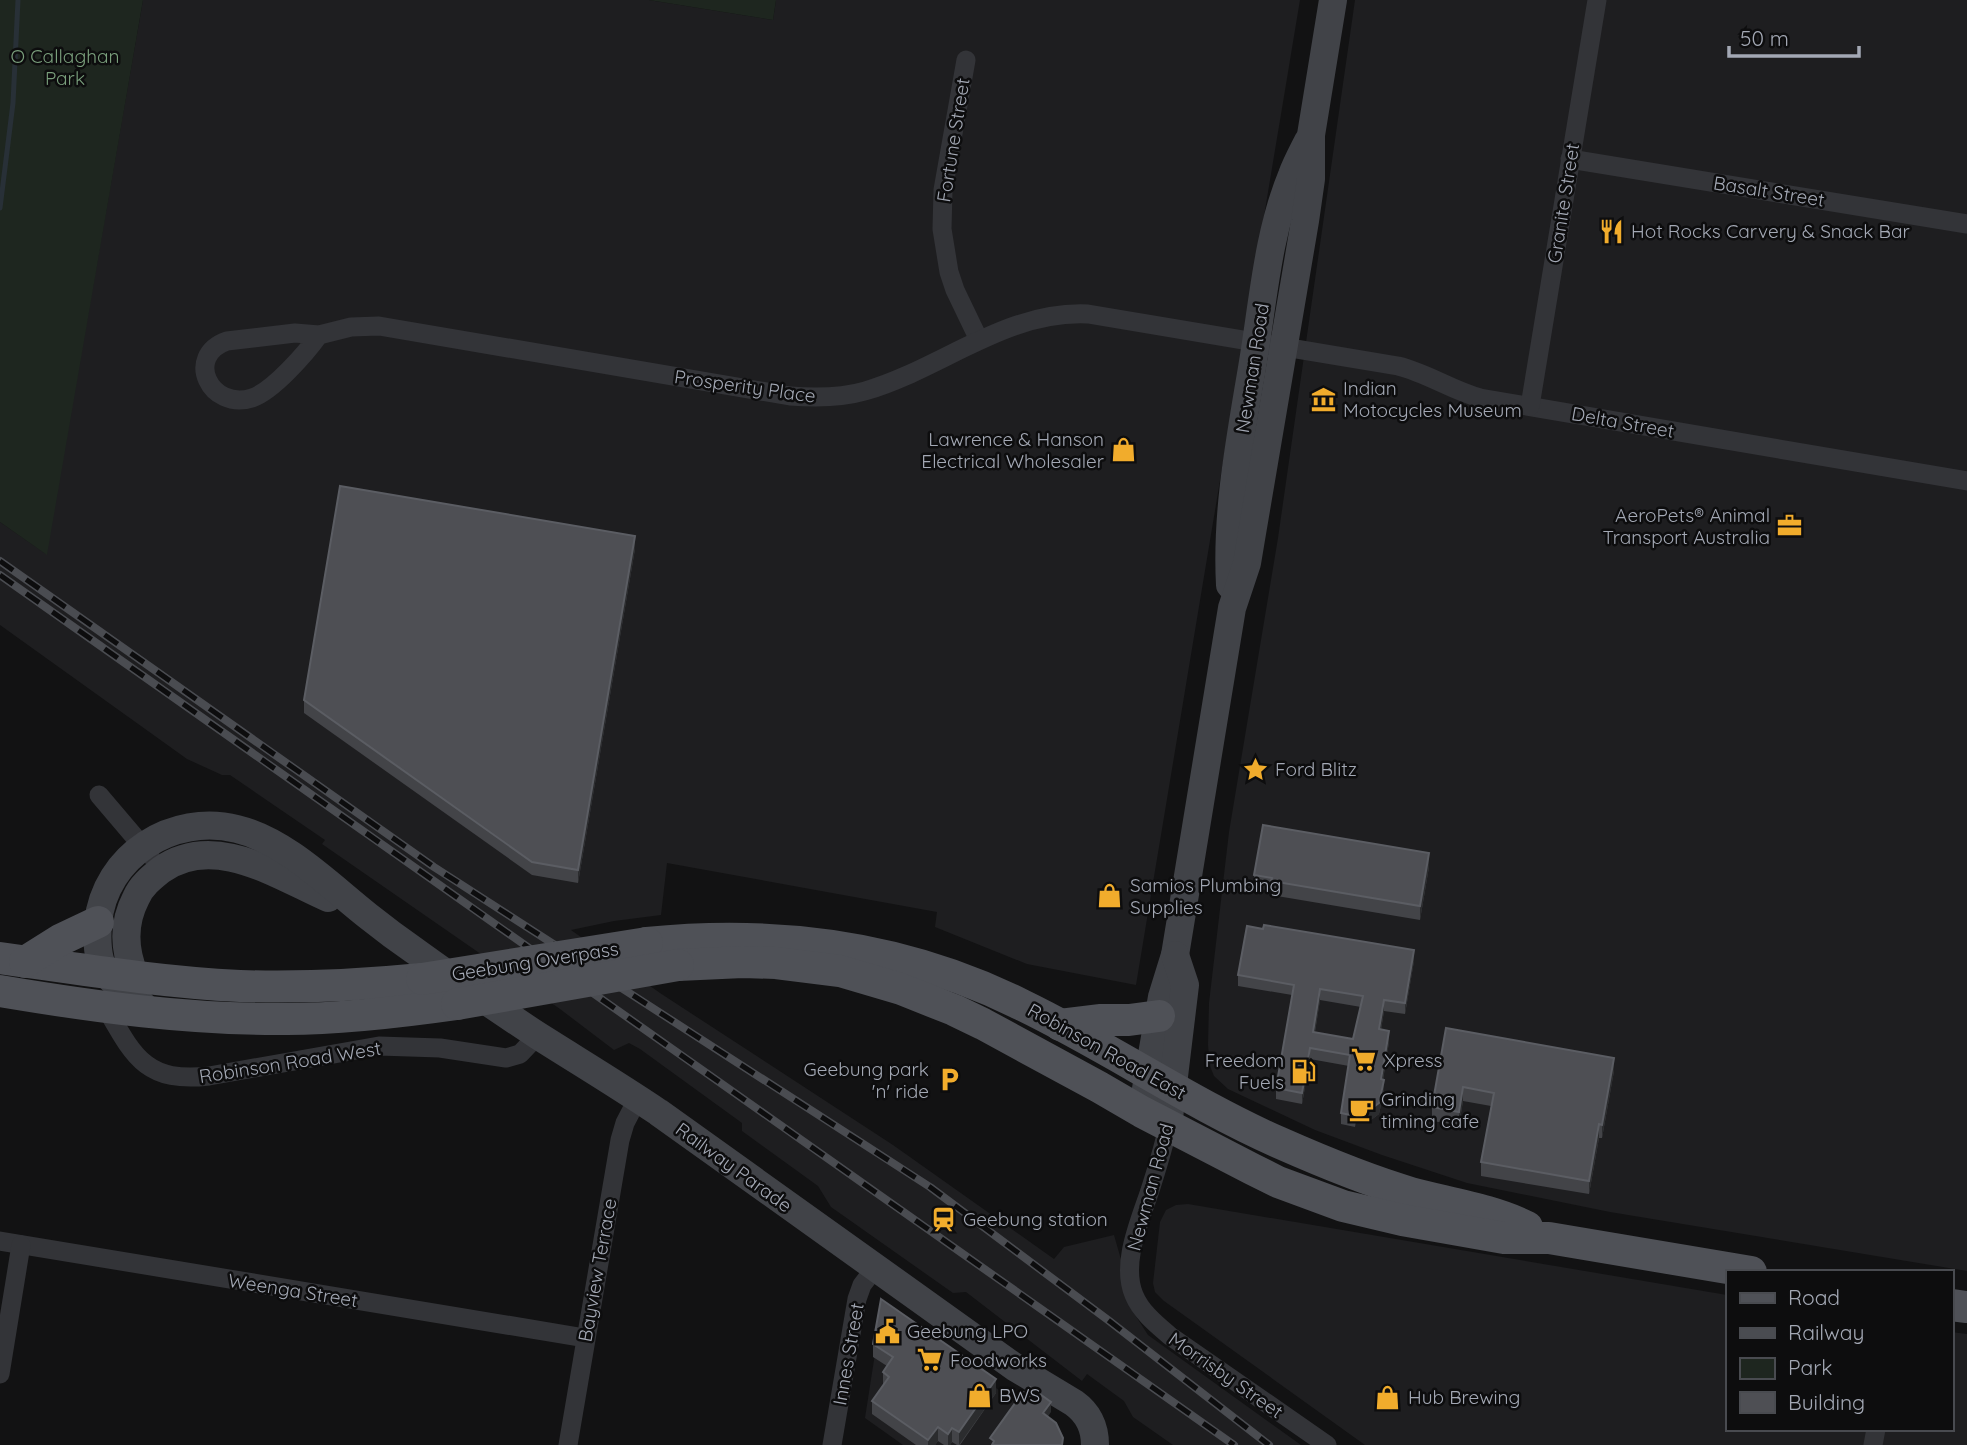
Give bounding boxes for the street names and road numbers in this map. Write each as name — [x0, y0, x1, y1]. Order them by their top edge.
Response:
street label: Fortune Street — [931, 76, 975, 204]
street label: Granite Street — [1542, 141, 1584, 265]
street label: Basalt Street — [1712, 170, 1826, 212]
street label: Newman Road — [1230, 301, 1274, 435]
street label: Prosperity Place — [673, 364, 817, 408]
street label: Delta Street — [1570, 401, 1676, 443]
street label: Geebung Overpass — [450, 936, 620, 986]
street label: Robinson Road East — [1024, 998, 1190, 1104]
street label: Robinson Road West — [197, 1036, 383, 1088]
street label: Railway Parade — [671, 1117, 797, 1217]
street label: Newman Road — [1121, 1121, 1179, 1253]
street label: Bayview Terrace — [573, 1196, 621, 1344]
street label: Weenga Street — [226, 1268, 360, 1312]
street label: Innes Street — [827, 1301, 869, 1407]
street label: Morrisby Street — [1164, 1327, 1288, 1423]

